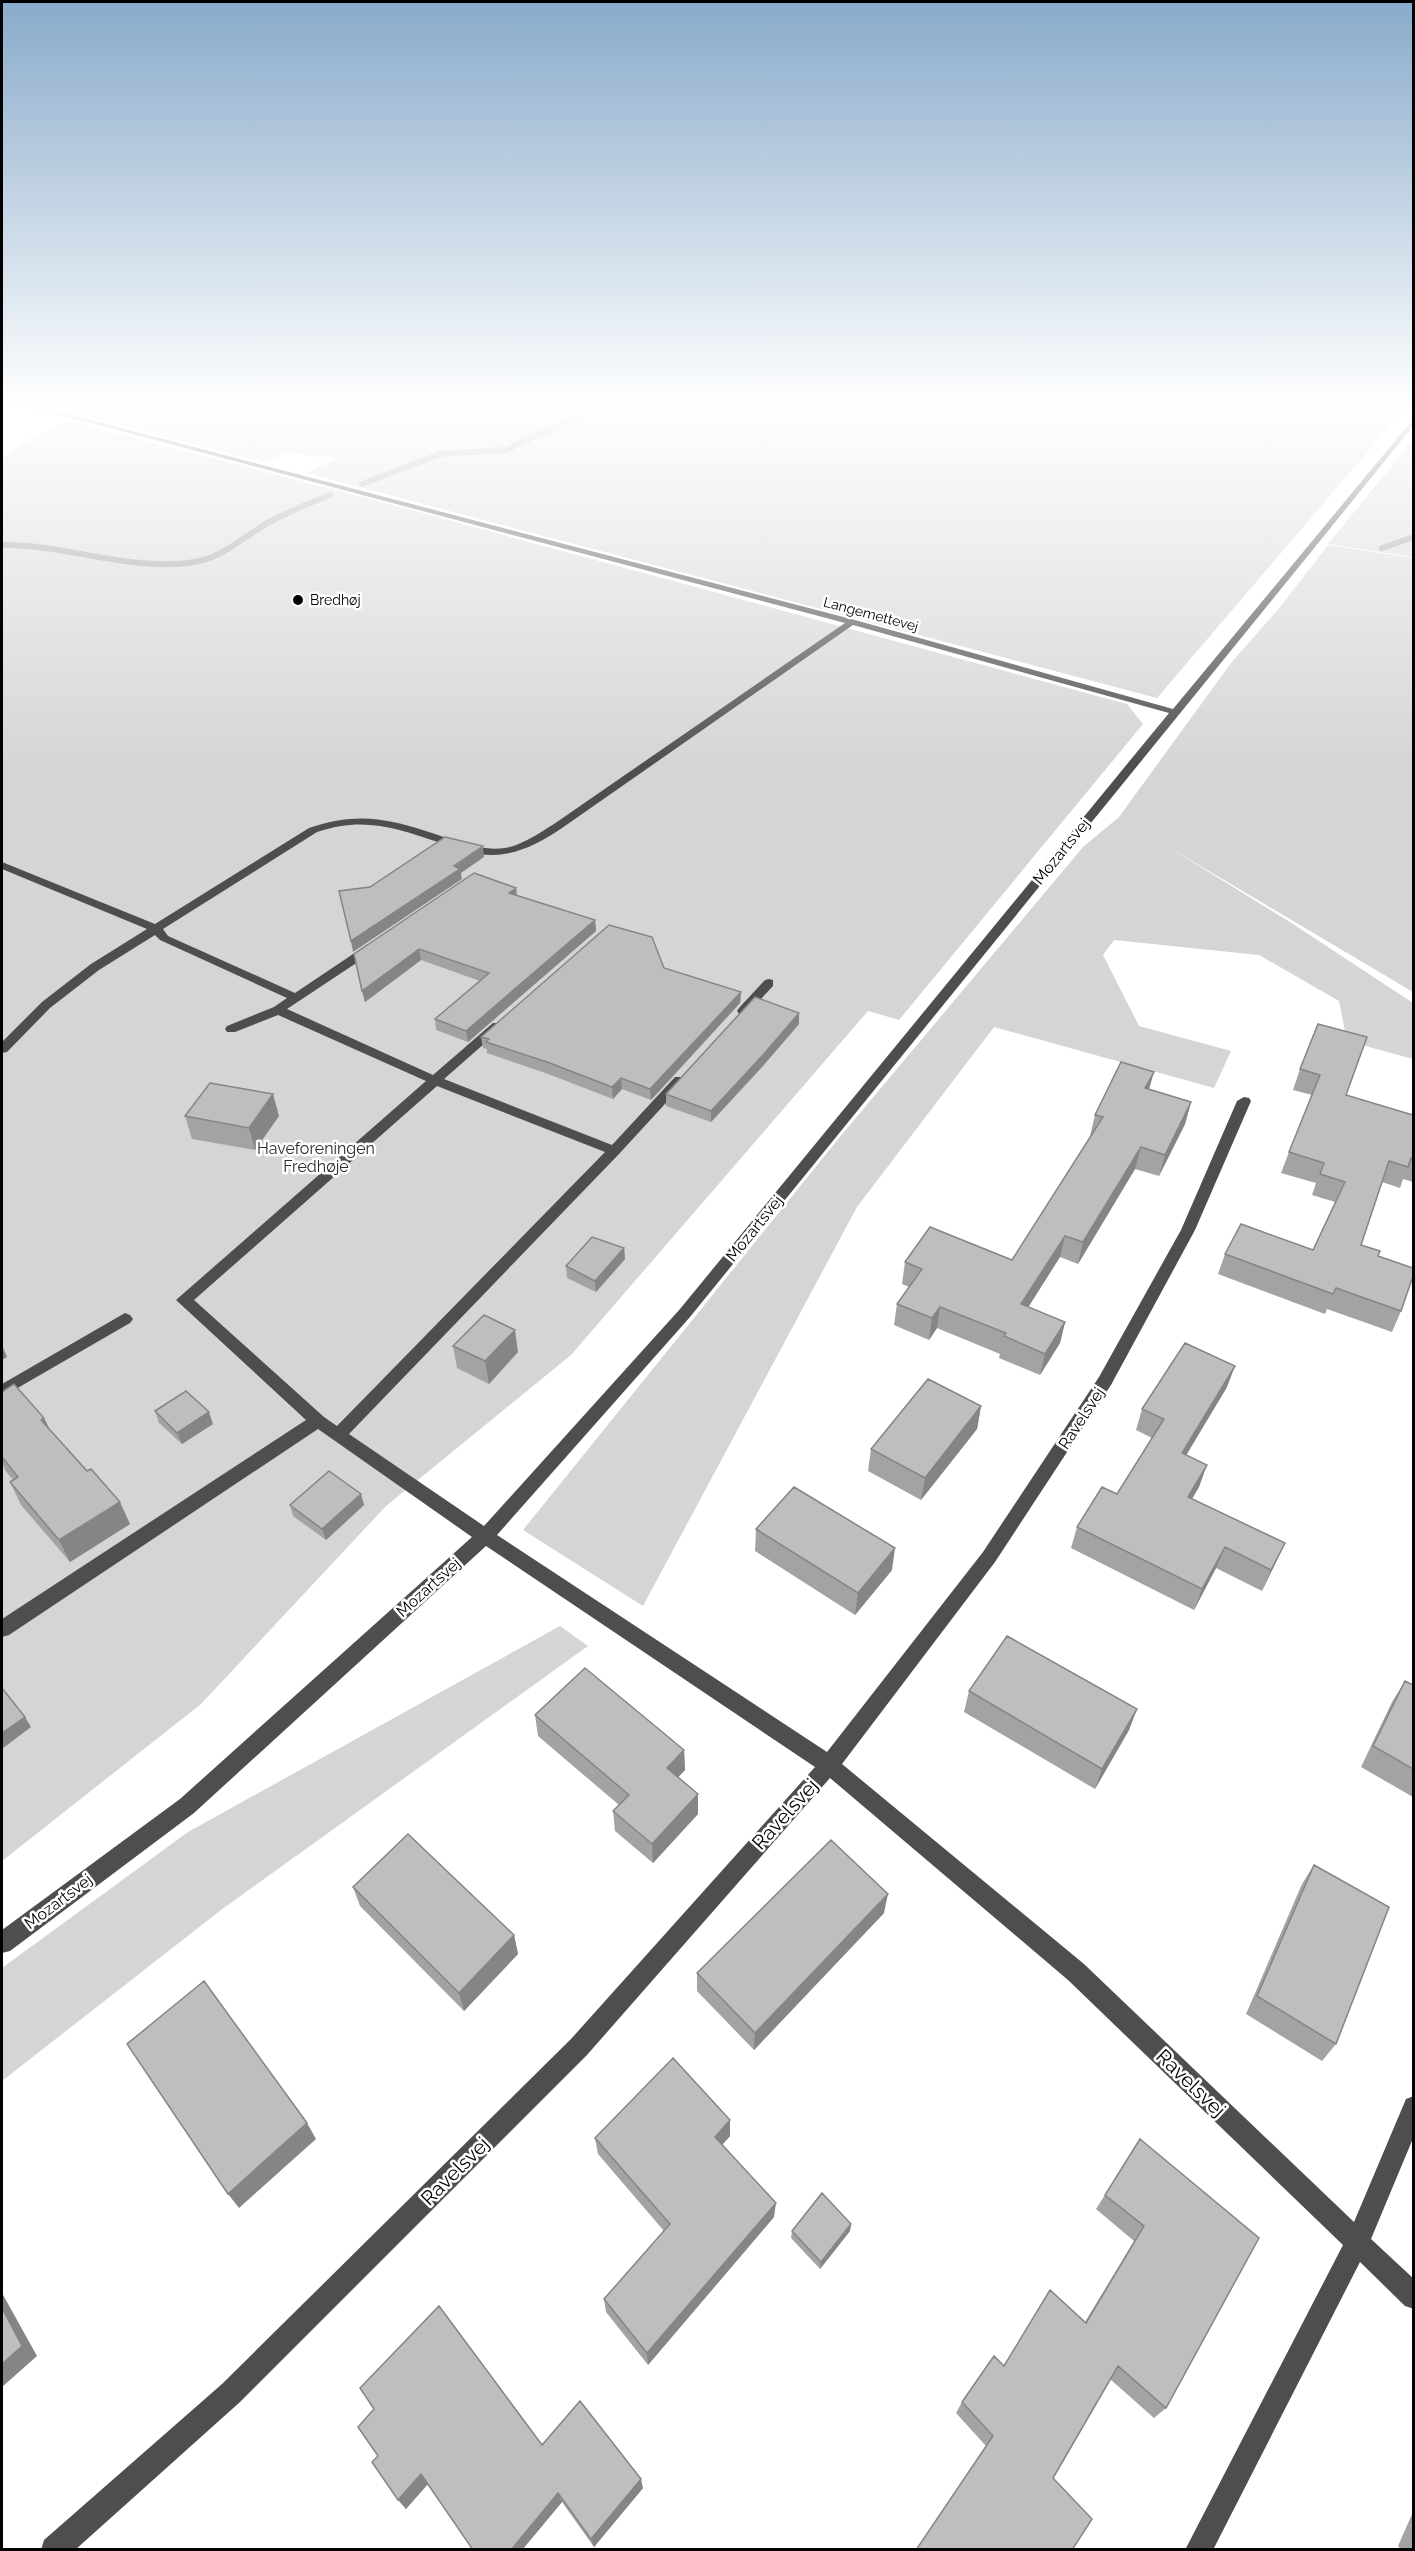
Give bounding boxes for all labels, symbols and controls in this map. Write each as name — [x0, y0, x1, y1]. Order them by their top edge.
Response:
place label: Bredhøj — [310, 592, 361, 608]
marker: Bredhøj — [291, 593, 305, 607]
street label: Langemettevej — [822, 594, 920, 634]
street label: Mozartsvej — [1029, 814, 1094, 888]
park label: Haveforeningen Fredhøje — [257, 1139, 375, 1176]
street label: Mozartsvej — [722, 1191, 787, 1265]
street label: Ravelsvej — [1055, 1384, 1108, 1453]
street label: Mozartsvej — [392, 1554, 464, 1621]
street label: Ravelsvej — [747, 1774, 823, 1854]
street label: Mozartsvej — [21, 1870, 96, 1933]
street label: Ravelsvej — [1151, 2044, 1231, 2122]
street label: Ravelsvej — [416, 2132, 494, 2210]

